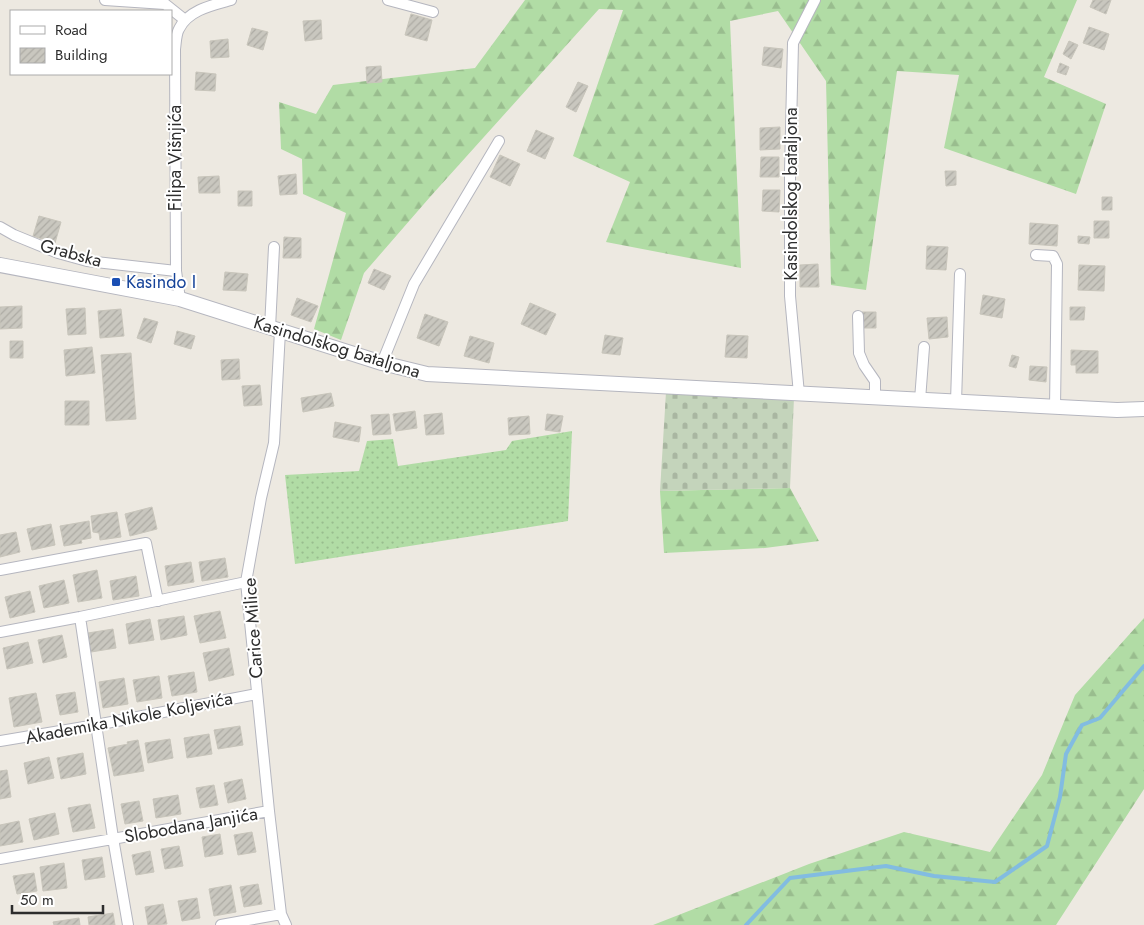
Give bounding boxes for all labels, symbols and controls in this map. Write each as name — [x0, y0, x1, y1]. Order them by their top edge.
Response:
legend — [10, 10, 172, 75]
text: Road — [55, 19, 87, 41]
text: Building — [55, 44, 107, 66]
street label: Filipa Višnjića — [162, 105, 188, 211]
street label: Kasindolskog bataljona — [778, 107, 804, 281]
street label: Grabska — [37, 232, 105, 274]
place label: Kasindo I — [126, 269, 196, 295]
marker: Kasindo I — [110, 276, 122, 288]
street label: Kasindolskog bataljona — [250, 309, 424, 385]
street label: Carice Milice — [237, 577, 269, 679]
street label: Akademika Nikole Koljevića — [23, 685, 235, 751]
street label: Slobodana Janjića — [122, 800, 260, 850]
scale bar — [12, 882, 104, 914]
text: 50 m — [20, 889, 54, 911]

